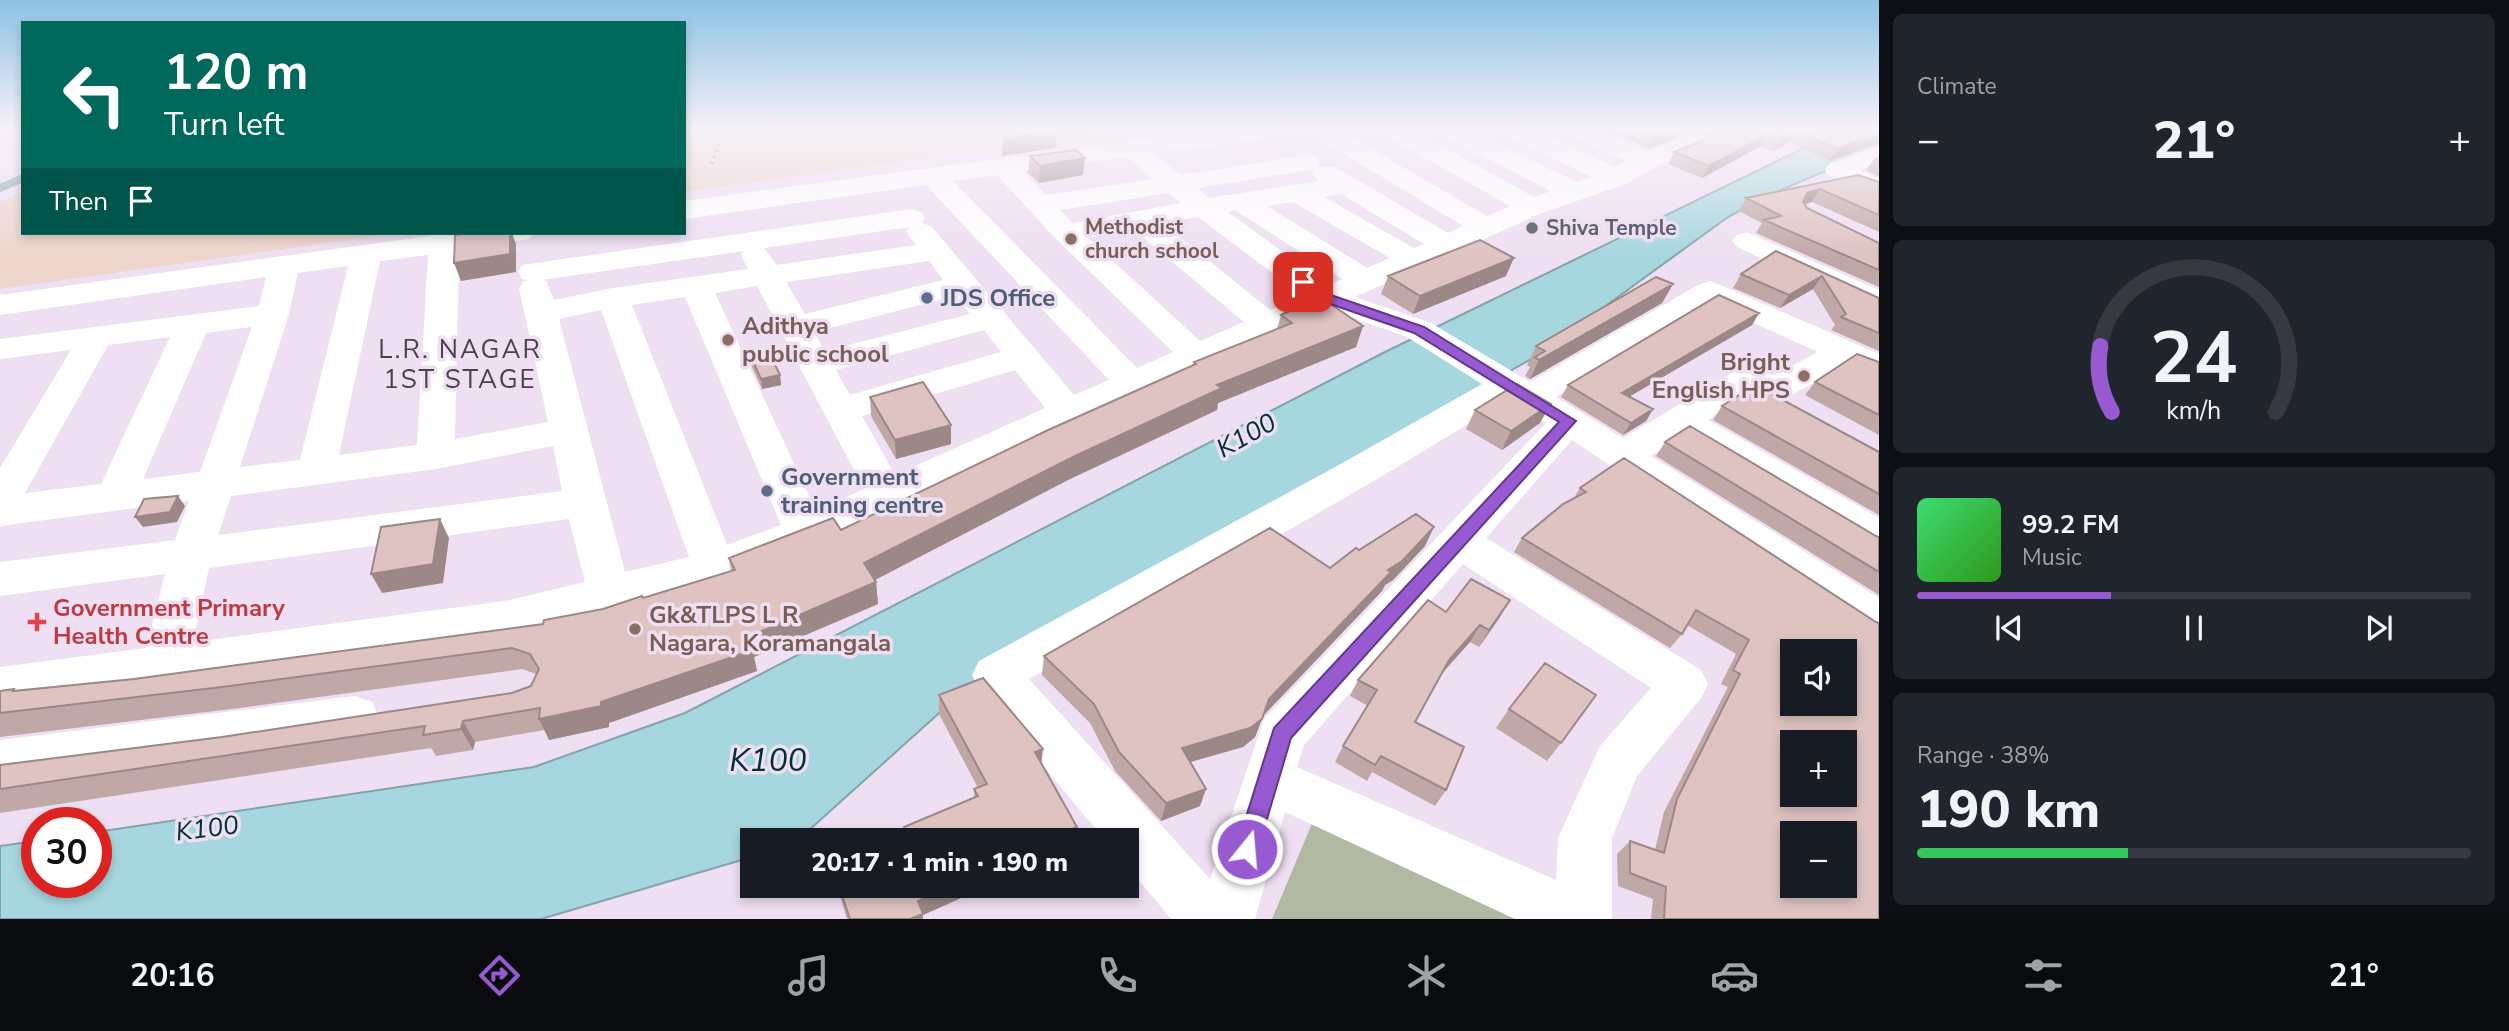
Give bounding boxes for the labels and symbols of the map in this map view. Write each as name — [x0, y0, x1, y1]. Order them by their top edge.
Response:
place label: Methodist church school — [1085, 213, 1219, 265]
place label: Shiva Temple — [1546, 214, 1677, 242]
marker: Shiva Temple — [1524, 220, 1540, 236]
marker: Methodist church school — [1063, 231, 1079, 247]
pin — [1273, 252, 1333, 312]
place label: JDS Office — [940, 282, 1055, 314]
marker: JDS Office — [919, 290, 935, 306]
place label: Adithya public school — [742, 310, 889, 370]
district label: L.R. NAGAR 1ST STAGE — [378, 332, 542, 397]
marker: Adithya public school — [720, 332, 736, 348]
place label: Bright English HPS — [1652, 346, 1791, 406]
marker: Bright English HPS — [1796, 368, 1812, 384]
water label: K100 — [1210, 405, 1282, 466]
place label: Government training centre — [781, 461, 944, 521]
marker: Government training centre — [759, 483, 775, 499]
place label: Government Primary Health Centre — [53, 592, 285, 652]
place label: Gk&TLPS L R Nagara, Koramangala — [649, 599, 891, 659]
marker: Government Primary Health Centre — [27, 612, 47, 632]
marker: Gk&TLPS L R Nagara, Koramangala — [627, 621, 643, 637]
water label: K100 — [729, 739, 807, 782]
speed limit sign: 30 — [21, 807, 112, 898]
water label: K100 — [174, 807, 240, 850]
position arrow — [1210, 812, 1284, 886]

